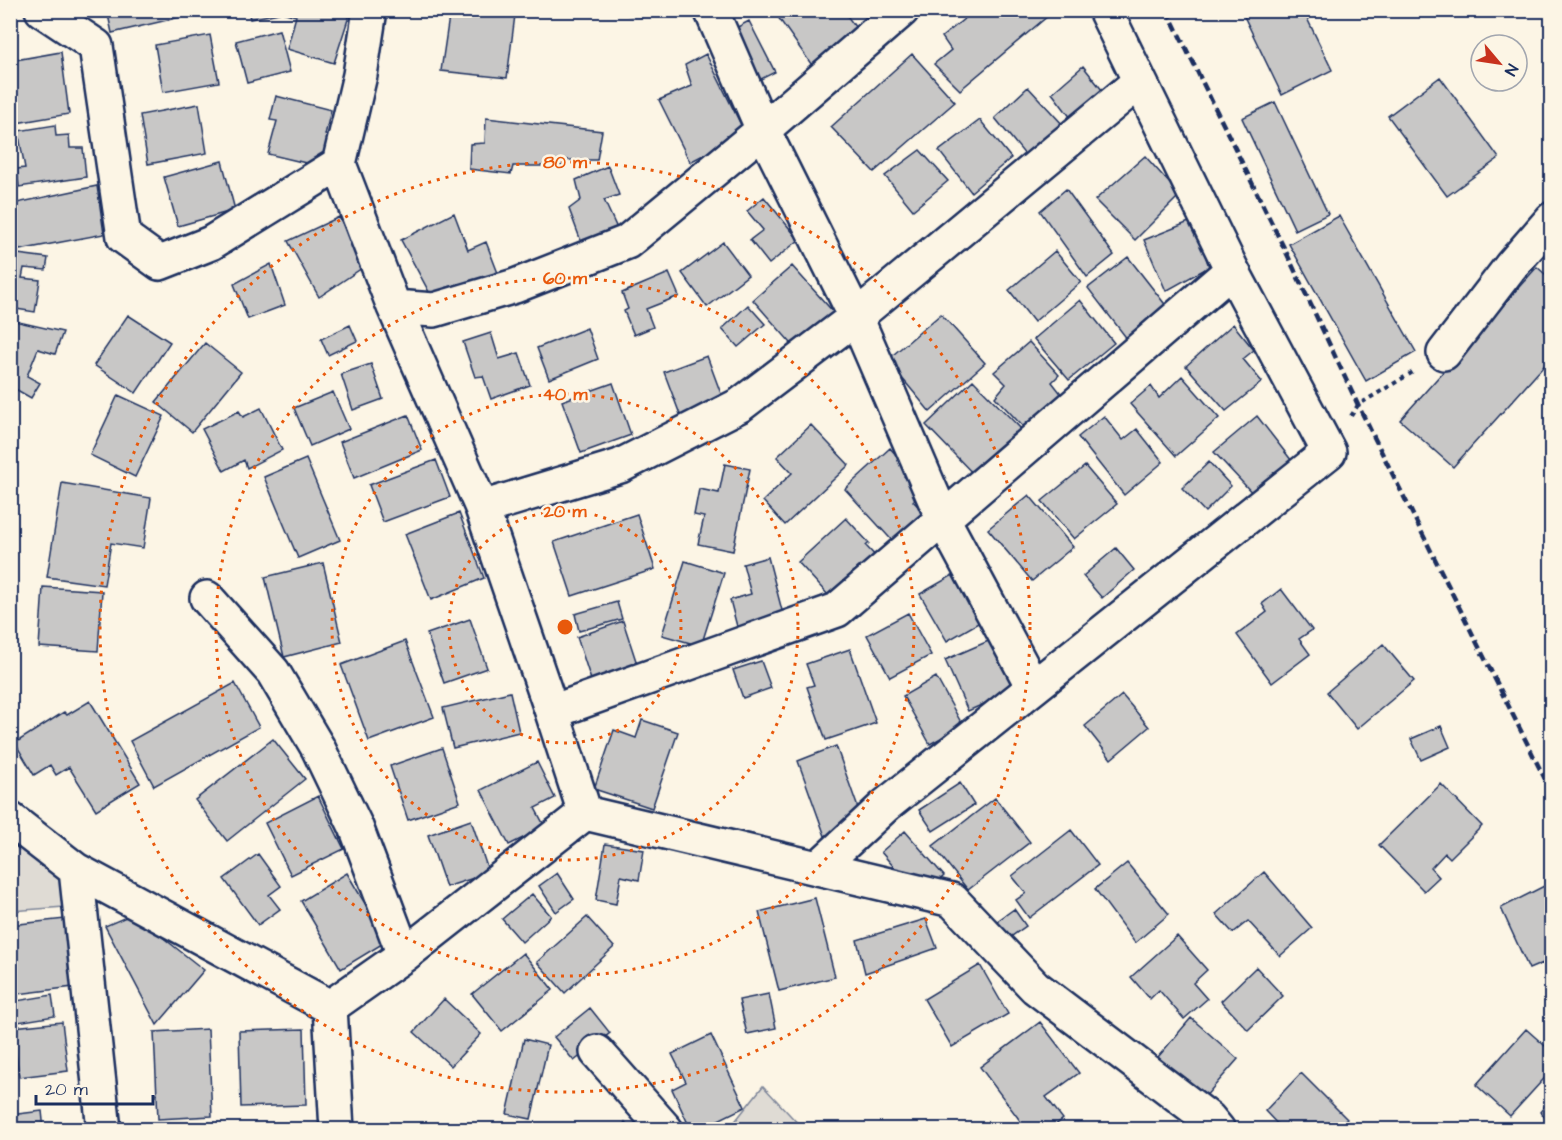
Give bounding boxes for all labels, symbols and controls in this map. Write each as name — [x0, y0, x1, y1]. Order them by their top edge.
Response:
north arrow — [1469, 33, 1529, 93]
text: N — [1499, 60, 1523, 80]
text: 80 m — [543, 150, 588, 175]
text: 60 m — [543, 266, 588, 291]
text: 40 m — [543, 382, 588, 407]
text: 20 m — [543, 499, 587, 524]
centre of rings — [555, 617, 575, 637]
scale bar — [36, 1068, 153, 1106]
text: 20 m — [45, 1077, 88, 1102]

